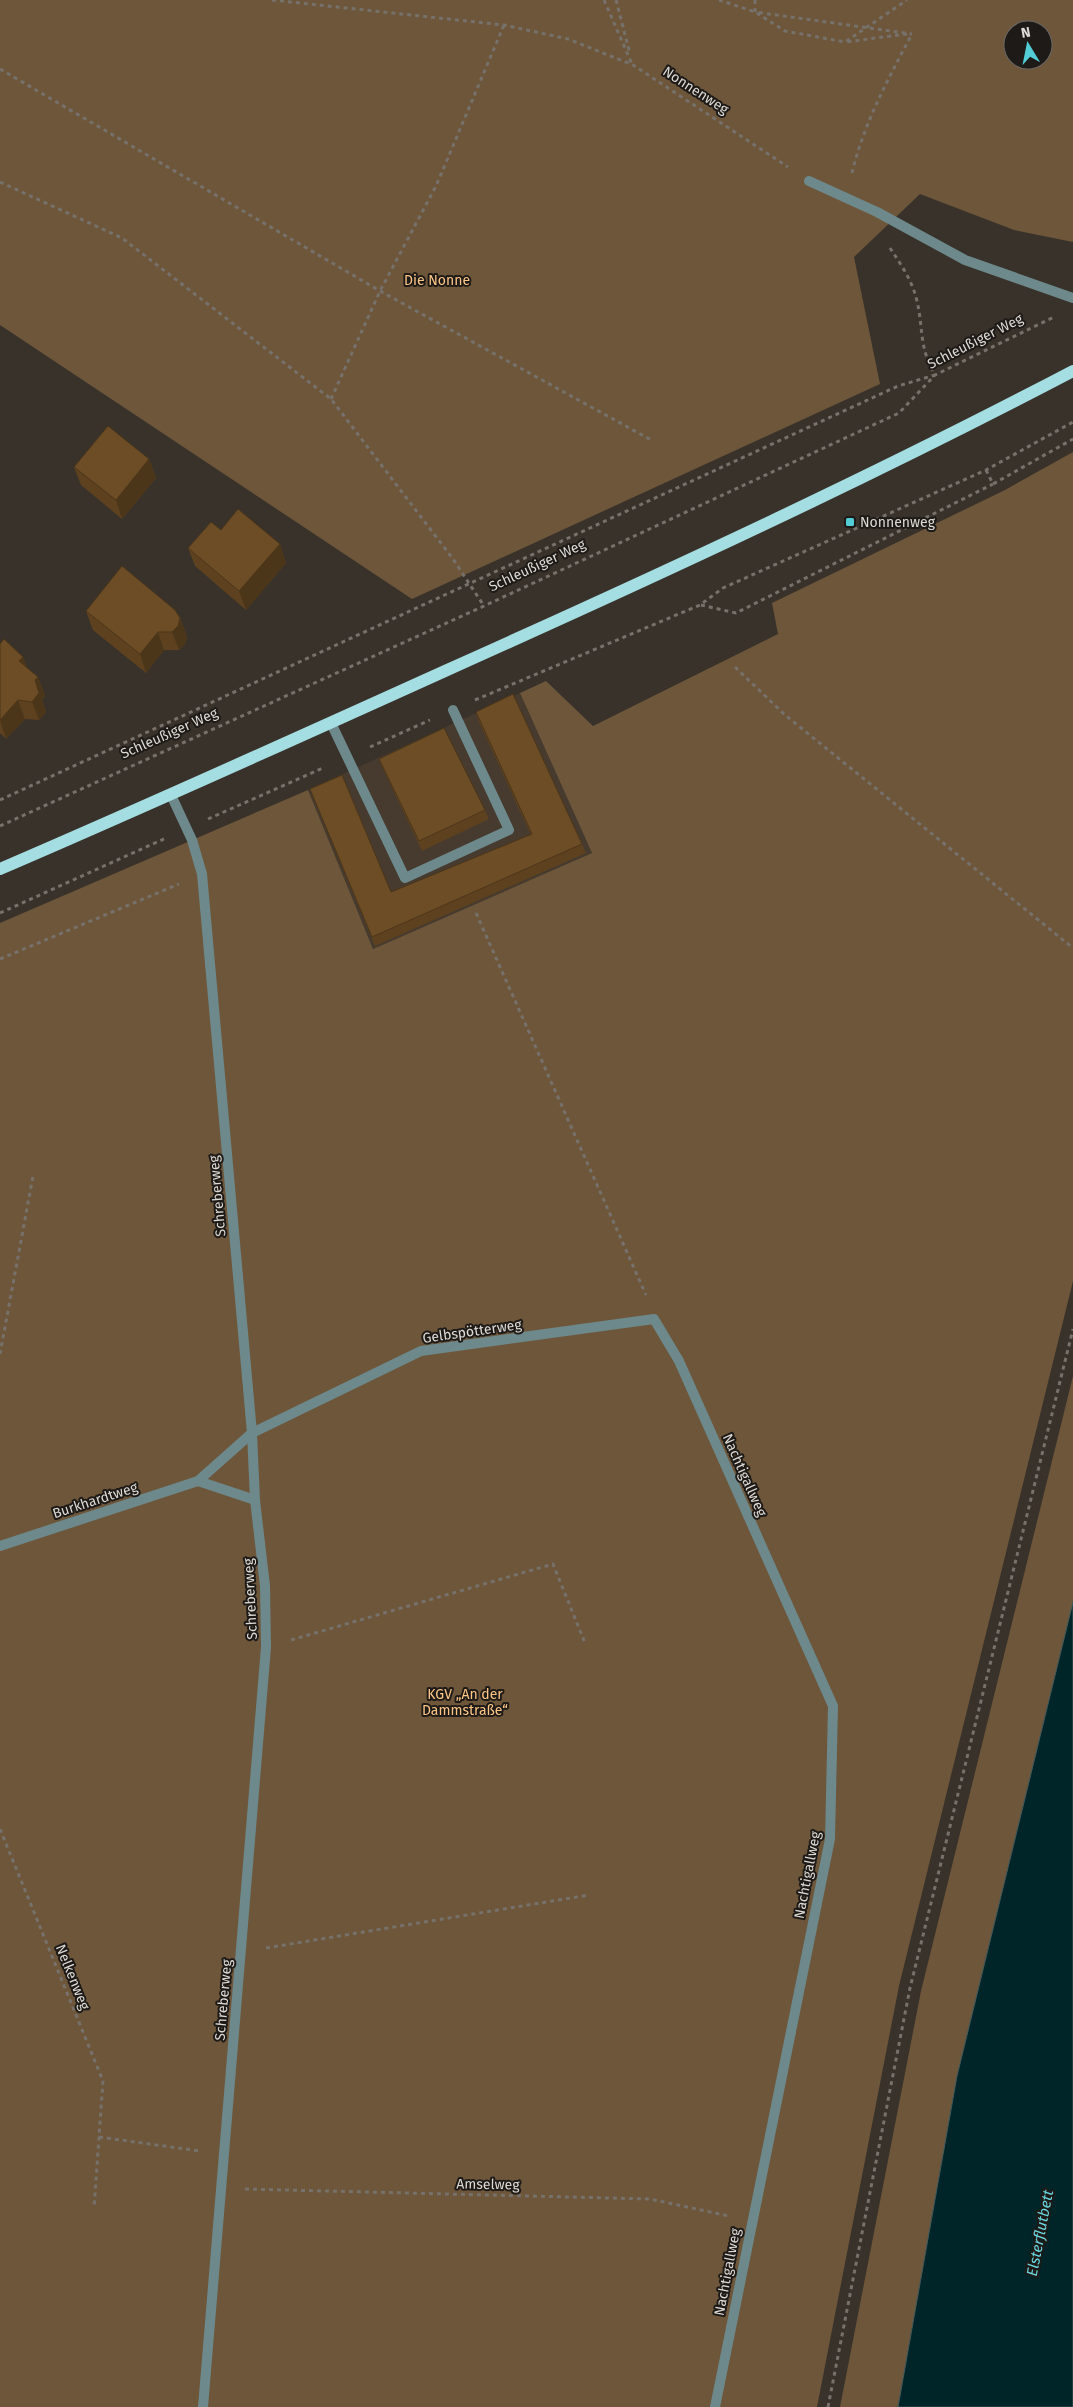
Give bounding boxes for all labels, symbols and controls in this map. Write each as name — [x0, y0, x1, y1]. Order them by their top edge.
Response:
north arrow — [1003, 20, 1053, 70]
text: N — [1020, 24, 1032, 42]
street label: Nonnenweg — [660, 63, 732, 118]
park label: Die Nonne — [404, 272, 470, 289]
street label: Schleußiger Weg — [925, 310, 1026, 373]
place label: Nonnenweg — [860, 514, 936, 531]
marker: Nonnenweg — [844, 516, 856, 528]
street label: Schleußiger Weg — [486, 535, 589, 595]
street label: Schleußiger Weg — [118, 704, 221, 763]
street label: Schreberweg — [205, 1154, 230, 1237]
street label: Gelbspötterweg — [421, 1316, 523, 1347]
street label: Nachtigallweg — [719, 1431, 771, 1520]
street label: Burkhardtweg — [50, 1479, 141, 1522]
street label: Schreberweg — [240, 1557, 261, 1640]
park label: KGV „An der Dammstraße“ — [422, 1686, 508, 1719]
street label: Nachtigallweg — [791, 1829, 824, 1920]
street label: Nelkenweg — [52, 1942, 94, 2013]
street label: Schreberweg — [211, 1958, 236, 2041]
street label: Amselweg — [456, 2175, 520, 2194]
water label: Elsterflutbett — [1023, 2188, 1057, 2278]
street label: Nachtigallweg — [711, 2226, 744, 2317]

